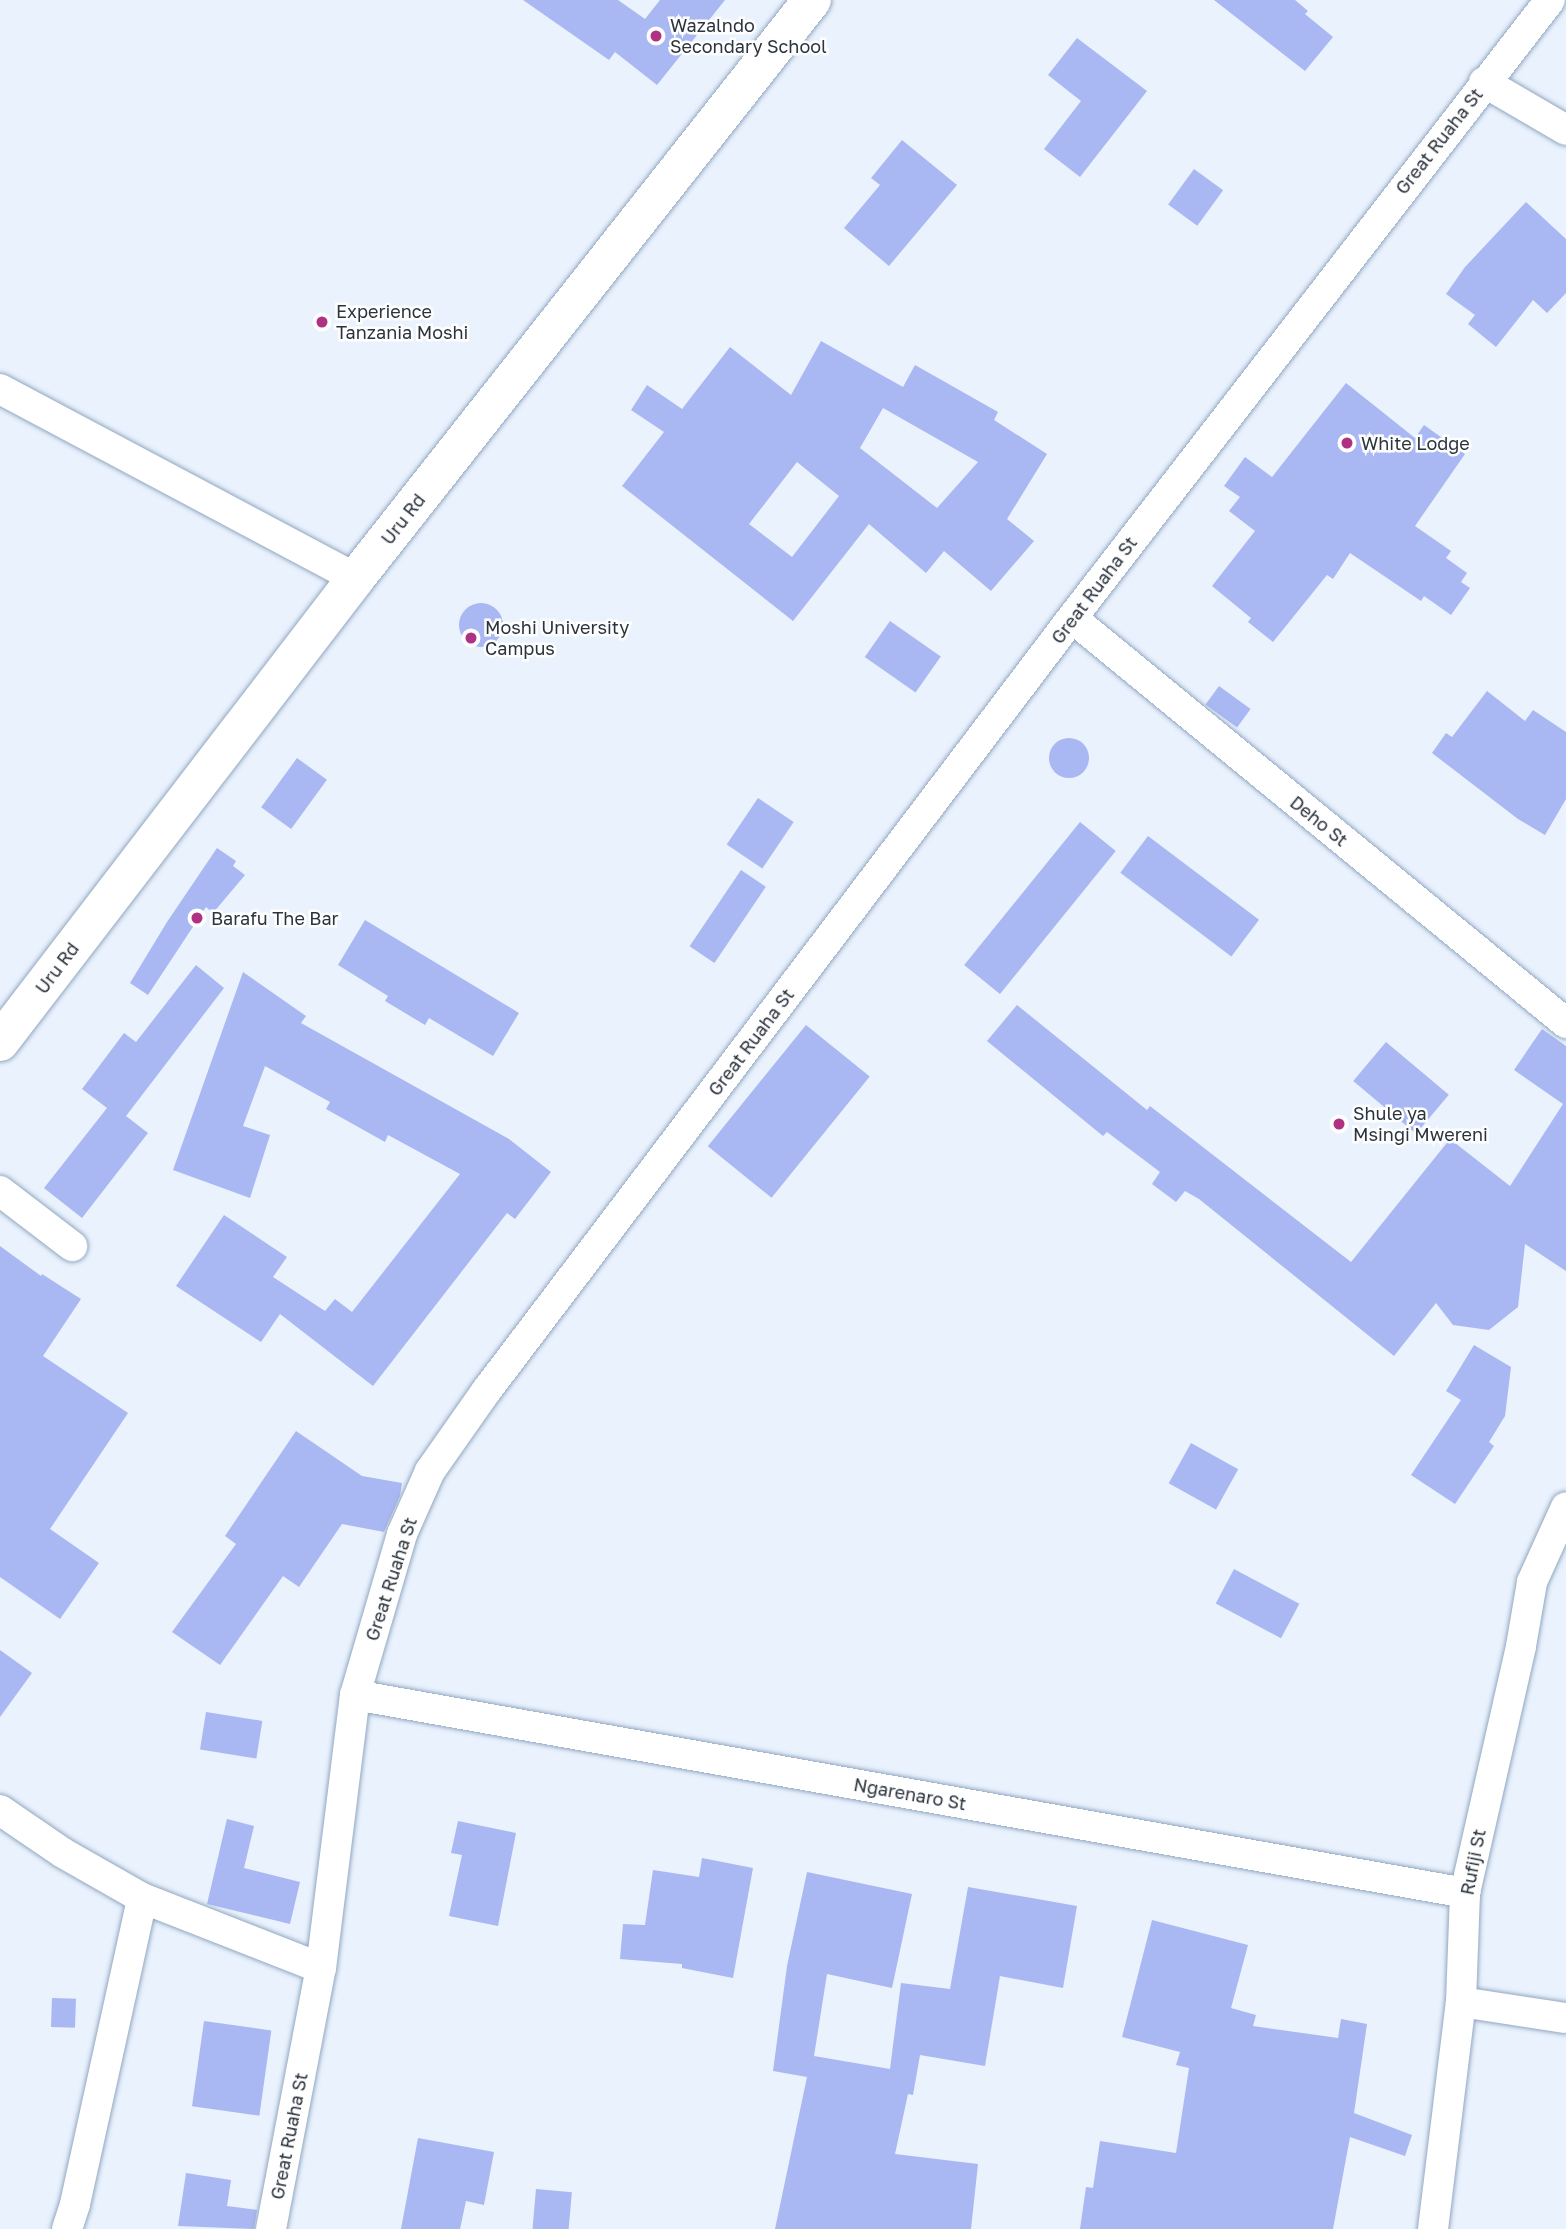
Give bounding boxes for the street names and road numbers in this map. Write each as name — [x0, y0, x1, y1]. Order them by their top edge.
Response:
street label: Great Ruaha St — [1391, 84, 1487, 198]
street label: Uru Rd — [376, 489, 430, 549]
street label: Great Ruaha St — [1047, 532, 1141, 648]
street label: Deho St — [1286, 791, 1352, 851]
street label: Uru Rd — [31, 938, 83, 998]
street label: Great Ruaha St — [704, 984, 798, 1100]
street label: Great Ruaha St — [361, 1514, 421, 1644]
street label: Ngarenaro St — [852, 1773, 968, 1815]
street label: Rufiji St — [1456, 1827, 1490, 1897]
street label: Great Ruaha St — [266, 2071, 312, 2201]

